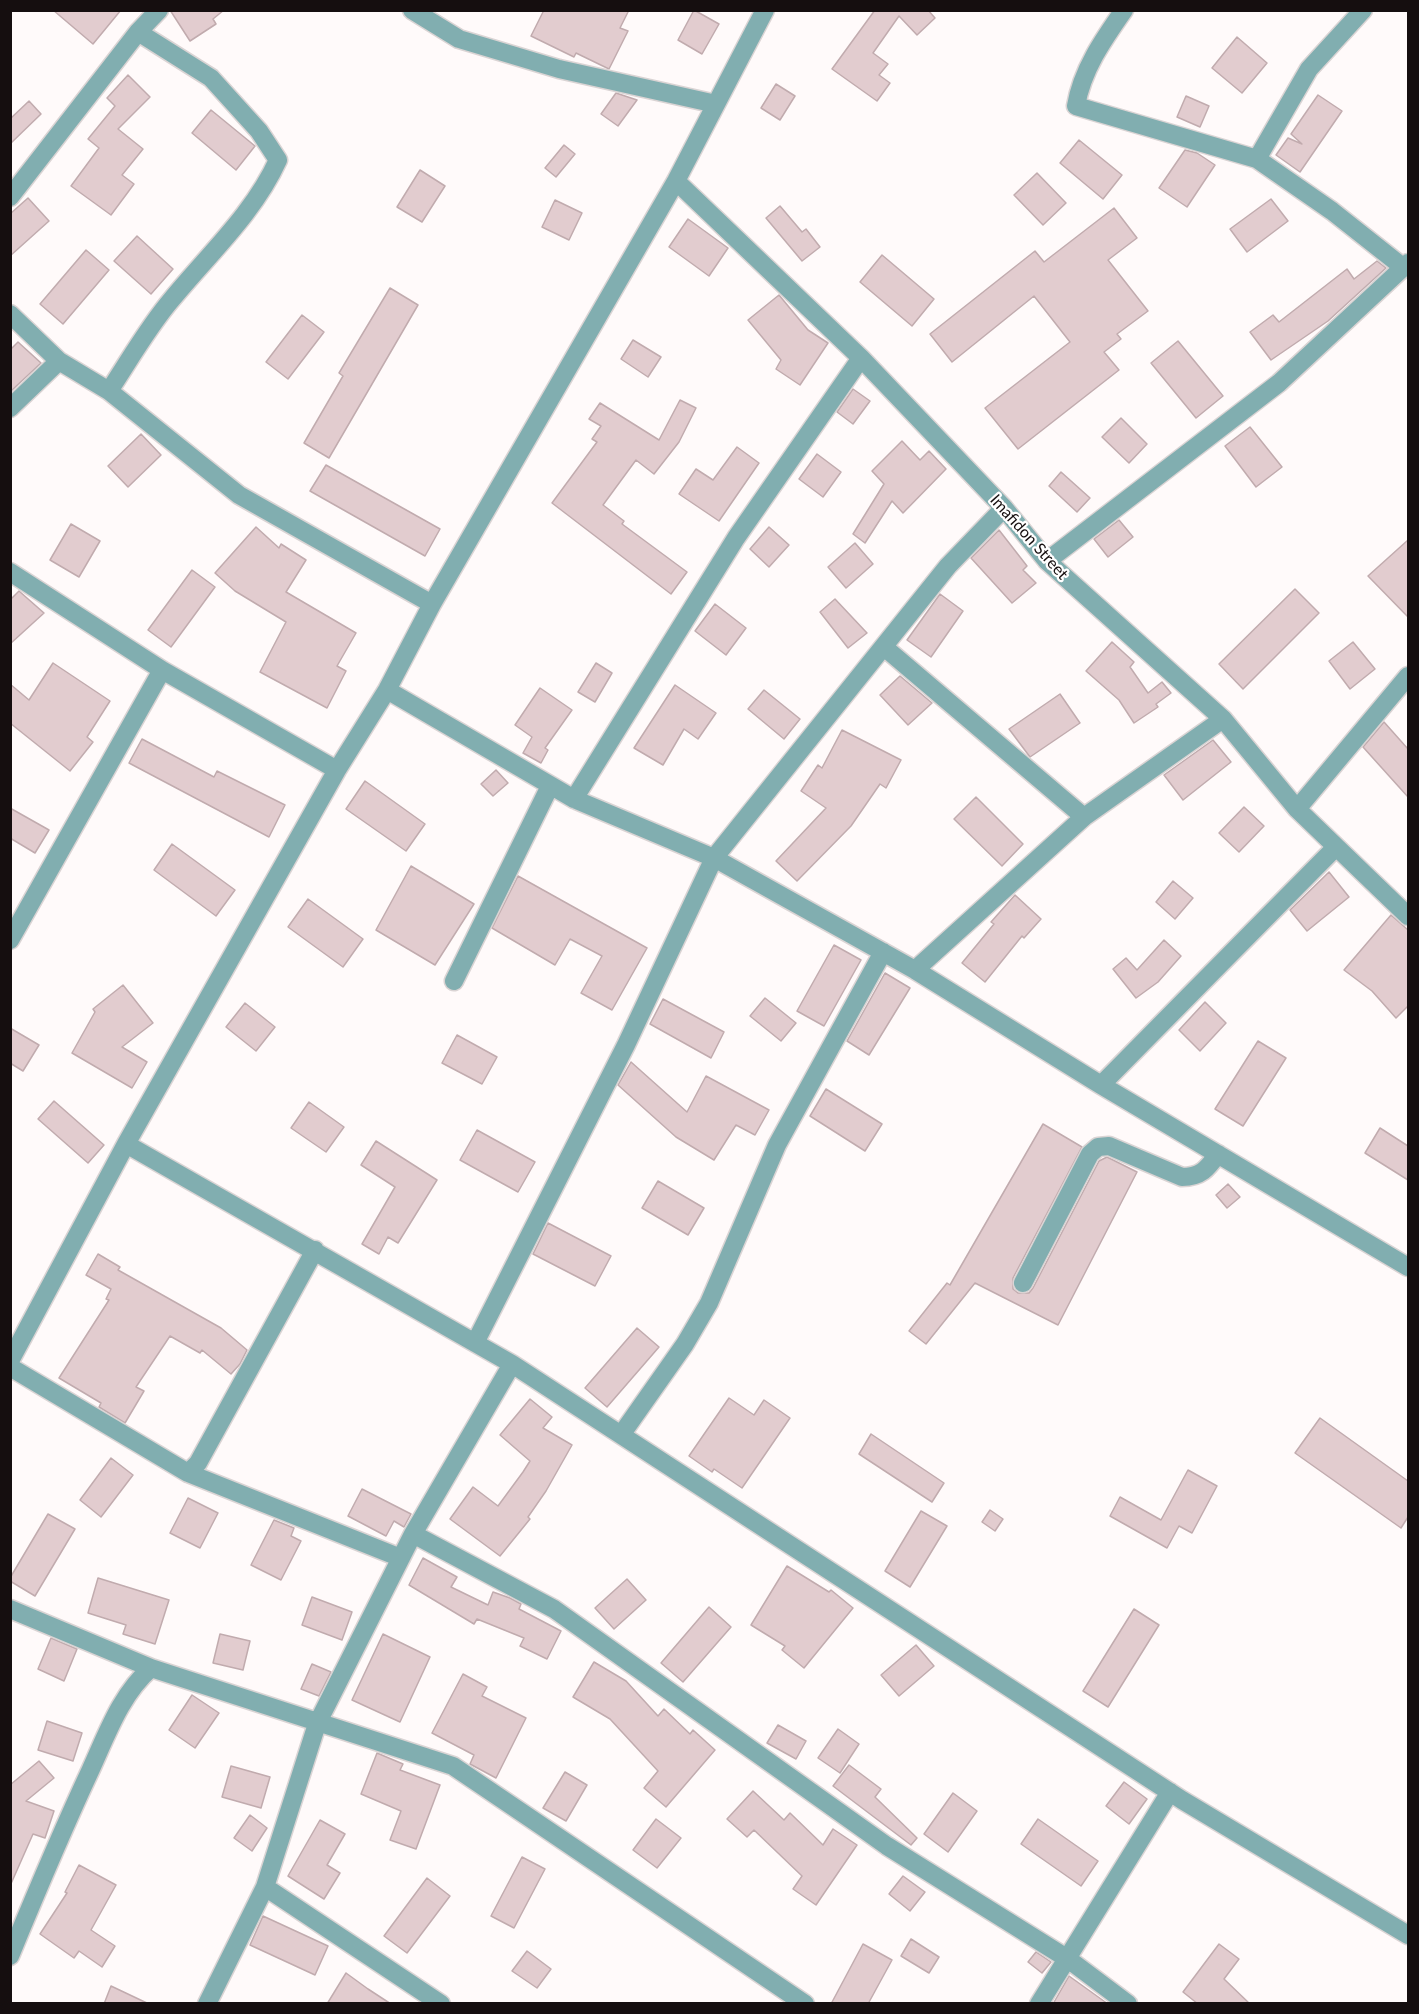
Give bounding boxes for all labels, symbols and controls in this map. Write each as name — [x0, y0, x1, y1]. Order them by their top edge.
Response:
street label: Imafidon Street — [986, 491, 1072, 583]

